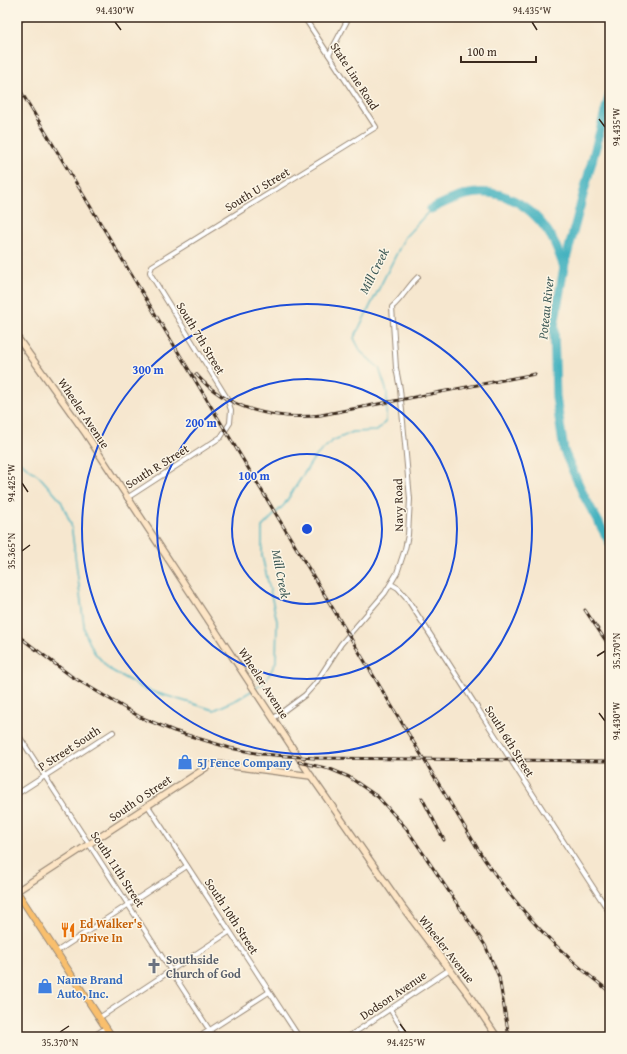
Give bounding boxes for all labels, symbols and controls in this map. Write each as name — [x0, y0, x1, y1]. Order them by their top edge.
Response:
text: 94.430°W — [96, 3, 135, 18]
text: 94.435°W — [513, 3, 552, 18]
scale bar — [461, 38, 536, 64]
street label: State Line Road — [327, 39, 384, 114]
text: 100 m — [467, 43, 497, 60]
text: 94.435°W — [609, 107, 624, 146]
street label: South U Street — [221, 163, 293, 215]
water label: Mill Creek — [354, 245, 394, 297]
water label: Poteau River — [533, 275, 559, 341]
street label: South 7th Street — [173, 299, 230, 378]
text: 300 m — [132, 361, 165, 378]
street label: Wheeler Avenue — [54, 374, 114, 452]
text: 200 m — [185, 414, 218, 431]
street label: South R Street — [122, 439, 193, 492]
text: 94.425°W — [4, 463, 19, 502]
text: 100 m — [238, 467, 271, 484]
street label: Navy Road — [389, 478, 407, 532]
centre of rings — [300, 522, 314, 536]
text: 35.365°N — [4, 532, 19, 569]
water label: Mill Creek — [267, 548, 295, 600]
text: 35.370°N — [609, 632, 624, 669]
street label: Wheeler Avenue — [235, 644, 294, 722]
text: 94.430°W — [609, 701, 624, 740]
street label: South 6th Street — [481, 702, 539, 781]
street label: P Street South — [34, 721, 104, 775]
shop icon: 5J Fence Company — [176, 753, 194, 771]
place label: 5J Fence Company — [197, 754, 293, 771]
street label: South O Street — [105, 770, 175, 825]
street label: South 11th Street — [87, 828, 149, 911]
street label: South 10th Street — [201, 875, 263, 958]
street label: Wheeler Avenue — [415, 912, 479, 987]
place label: Ed Walker's Drive In — [80, 915, 142, 946]
restaurant icon: Ed Walker's Drive In — [59, 921, 77, 939]
place label: Southside Church of God — [166, 951, 241, 982]
church icon: Southside Church of God — [145, 957, 163, 975]
street label: Dodson Avenue — [356, 966, 430, 1024]
place label: Name Brand Auto, Inc. — [57, 971, 123, 1002]
shop icon: Name Brand Auto, Inc. — [36, 977, 54, 995]
text: 35.370°N — [42, 1035, 79, 1050]
text: 94.425°W — [387, 1035, 426, 1050]

